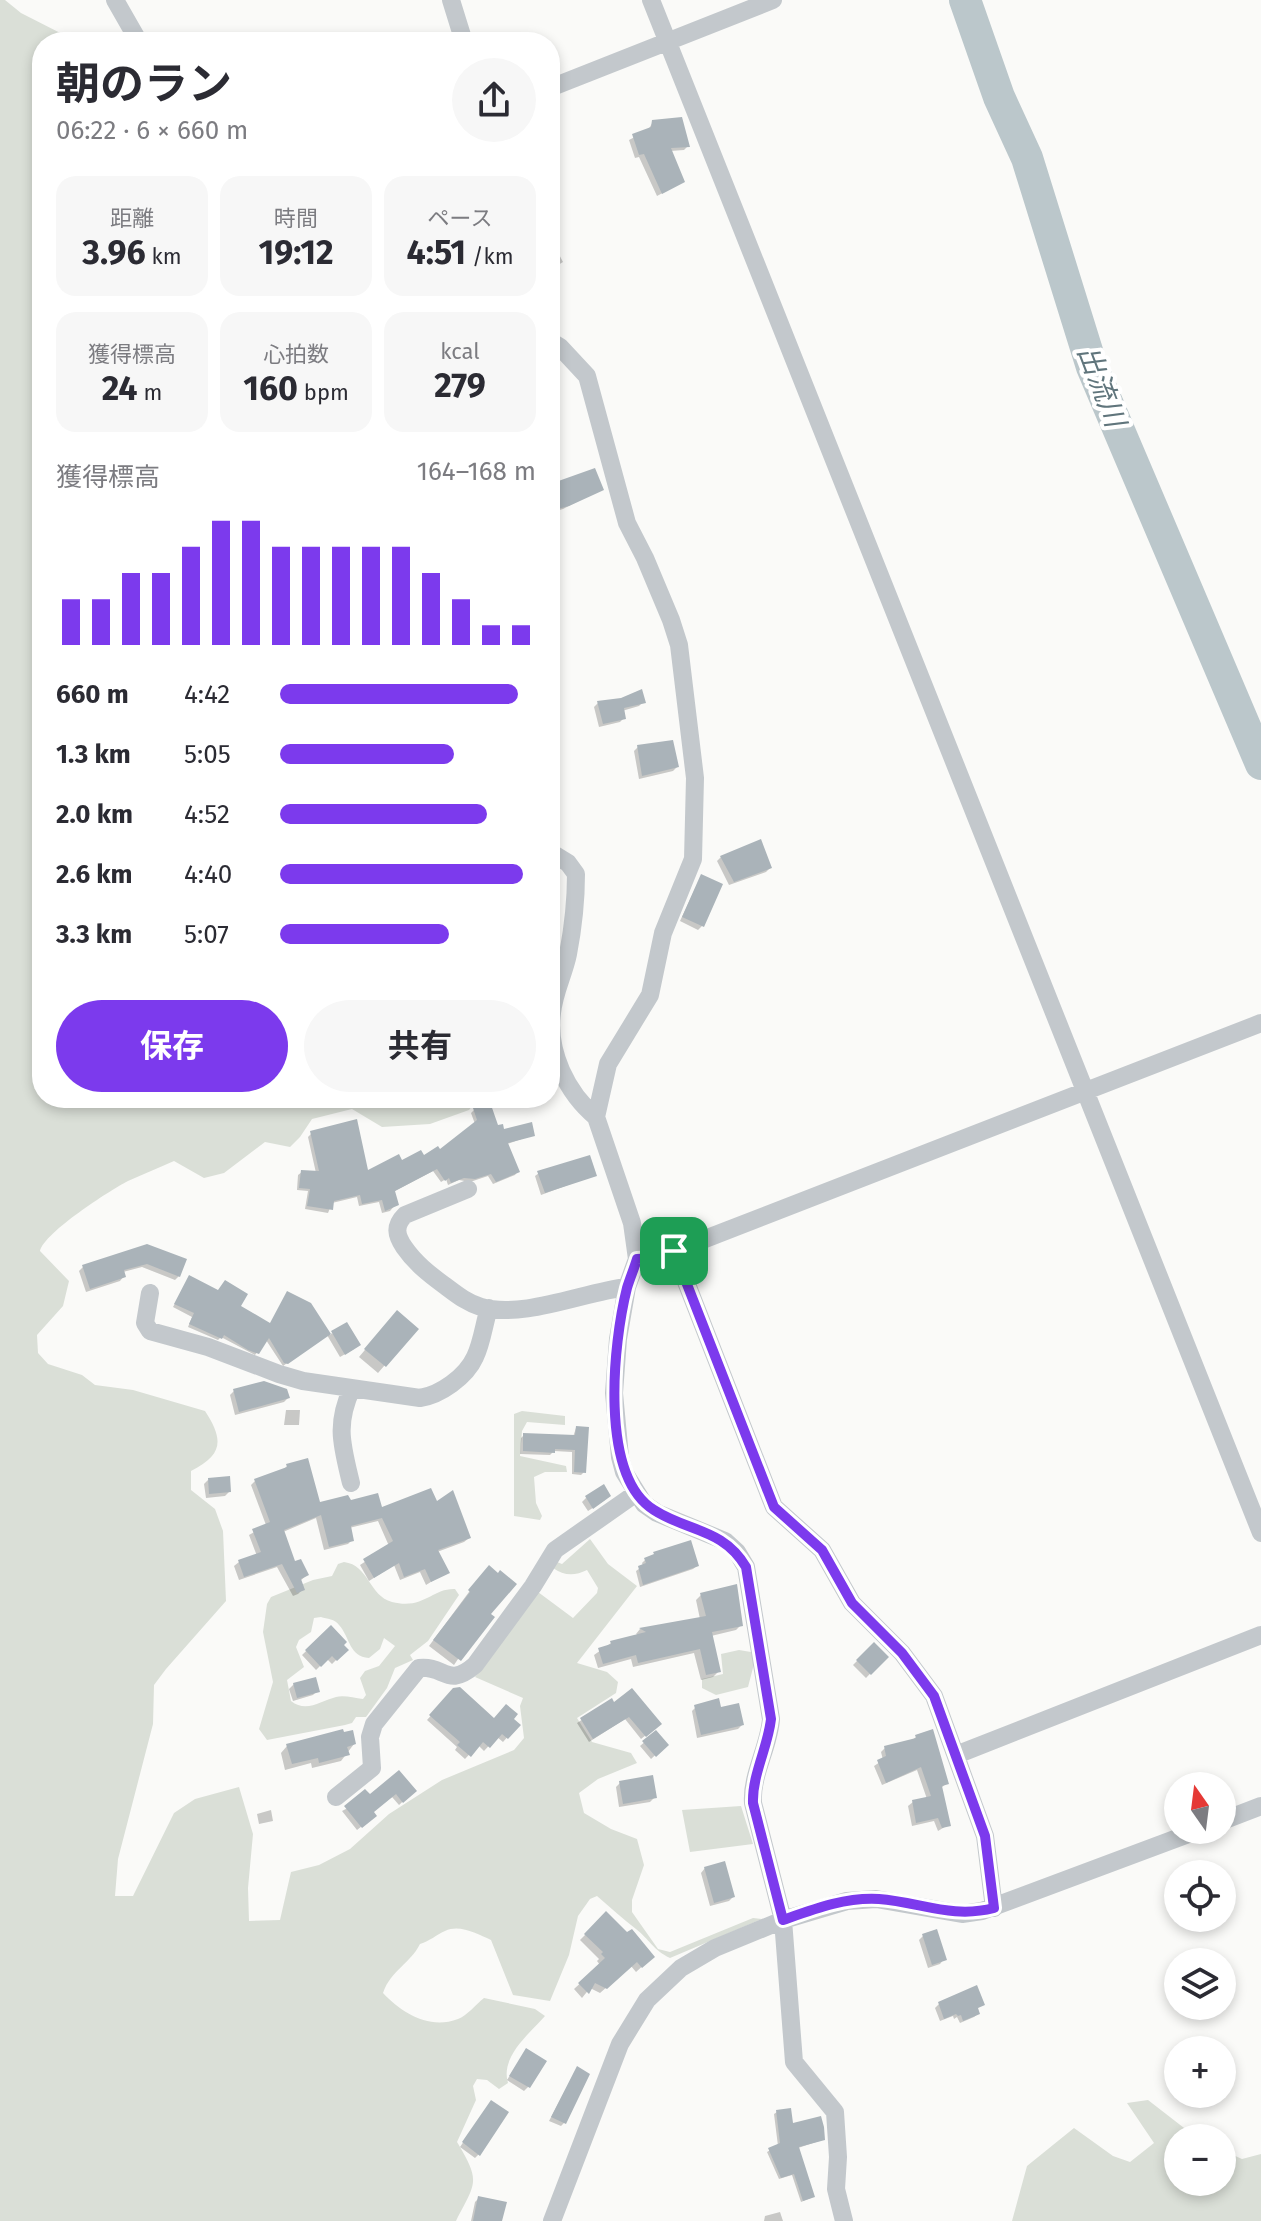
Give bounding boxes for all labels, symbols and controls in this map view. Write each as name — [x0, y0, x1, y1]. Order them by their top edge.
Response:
text: 朝のラン — [56, 58, 232, 111]
button: share — [452, 58, 536, 142]
text: 06:22 · 6 × 660 m — [56, 115, 248, 146]
text: 距離 — [110, 205, 154, 232]
text: 時間 — [274, 205, 318, 232]
text: ペース — [428, 205, 492, 232]
text: 3.96 — [82, 232, 146, 273]
text: 19:12 — [258, 232, 334, 273]
text: 4:51 — [406, 232, 466, 273]
text: km — [146, 243, 182, 270]
text: /km — [466, 243, 514, 270]
text: kcal — [440, 338, 480, 365]
text: 獲得標高 — [88, 341, 176, 368]
text: 心拍数 — [263, 341, 329, 368]
water label: 出流川 — [1071, 341, 1133, 434]
text: 279 — [434, 365, 486, 406]
text: 24 — [102, 368, 138, 409]
text: 160 — [243, 368, 298, 409]
text: m — [138, 379, 162, 406]
text: bpm — [298, 379, 349, 406]
text: 164–168 m — [417, 456, 536, 487]
text: 獲得標高 — [56, 462, 160, 493]
text: 660 m — [56, 679, 129, 710]
text: 4:42 — [184, 679, 230, 710]
text: 1.3 km — [56, 739, 131, 770]
text: 5:05 — [184, 739, 231, 770]
text: 2.0 km — [56, 799, 133, 830]
text: 4:52 — [184, 799, 230, 830]
text: 2.6 km — [56, 859, 133, 890]
text: 4:40 — [184, 859, 232, 890]
text: 3.3 km — [56, 919, 132, 950]
text: 5:07 — [184, 919, 229, 950]
button: 保存 — [56, 1000, 288, 1092]
button: 共有 — [304, 1000, 536, 1092]
pin — [640, 1217, 708, 1285]
icon: arrive — [652, 1229, 696, 1273]
north arrow — [1164, 1772, 1236, 1844]
map controls — [1164, 1772, 1236, 2196]
button: locate — [1164, 1860, 1236, 1932]
button: layers — [1164, 1948, 1236, 2020]
button: + — [1164, 2036, 1236, 2108]
button: − — [1164, 2124, 1236, 2196]

